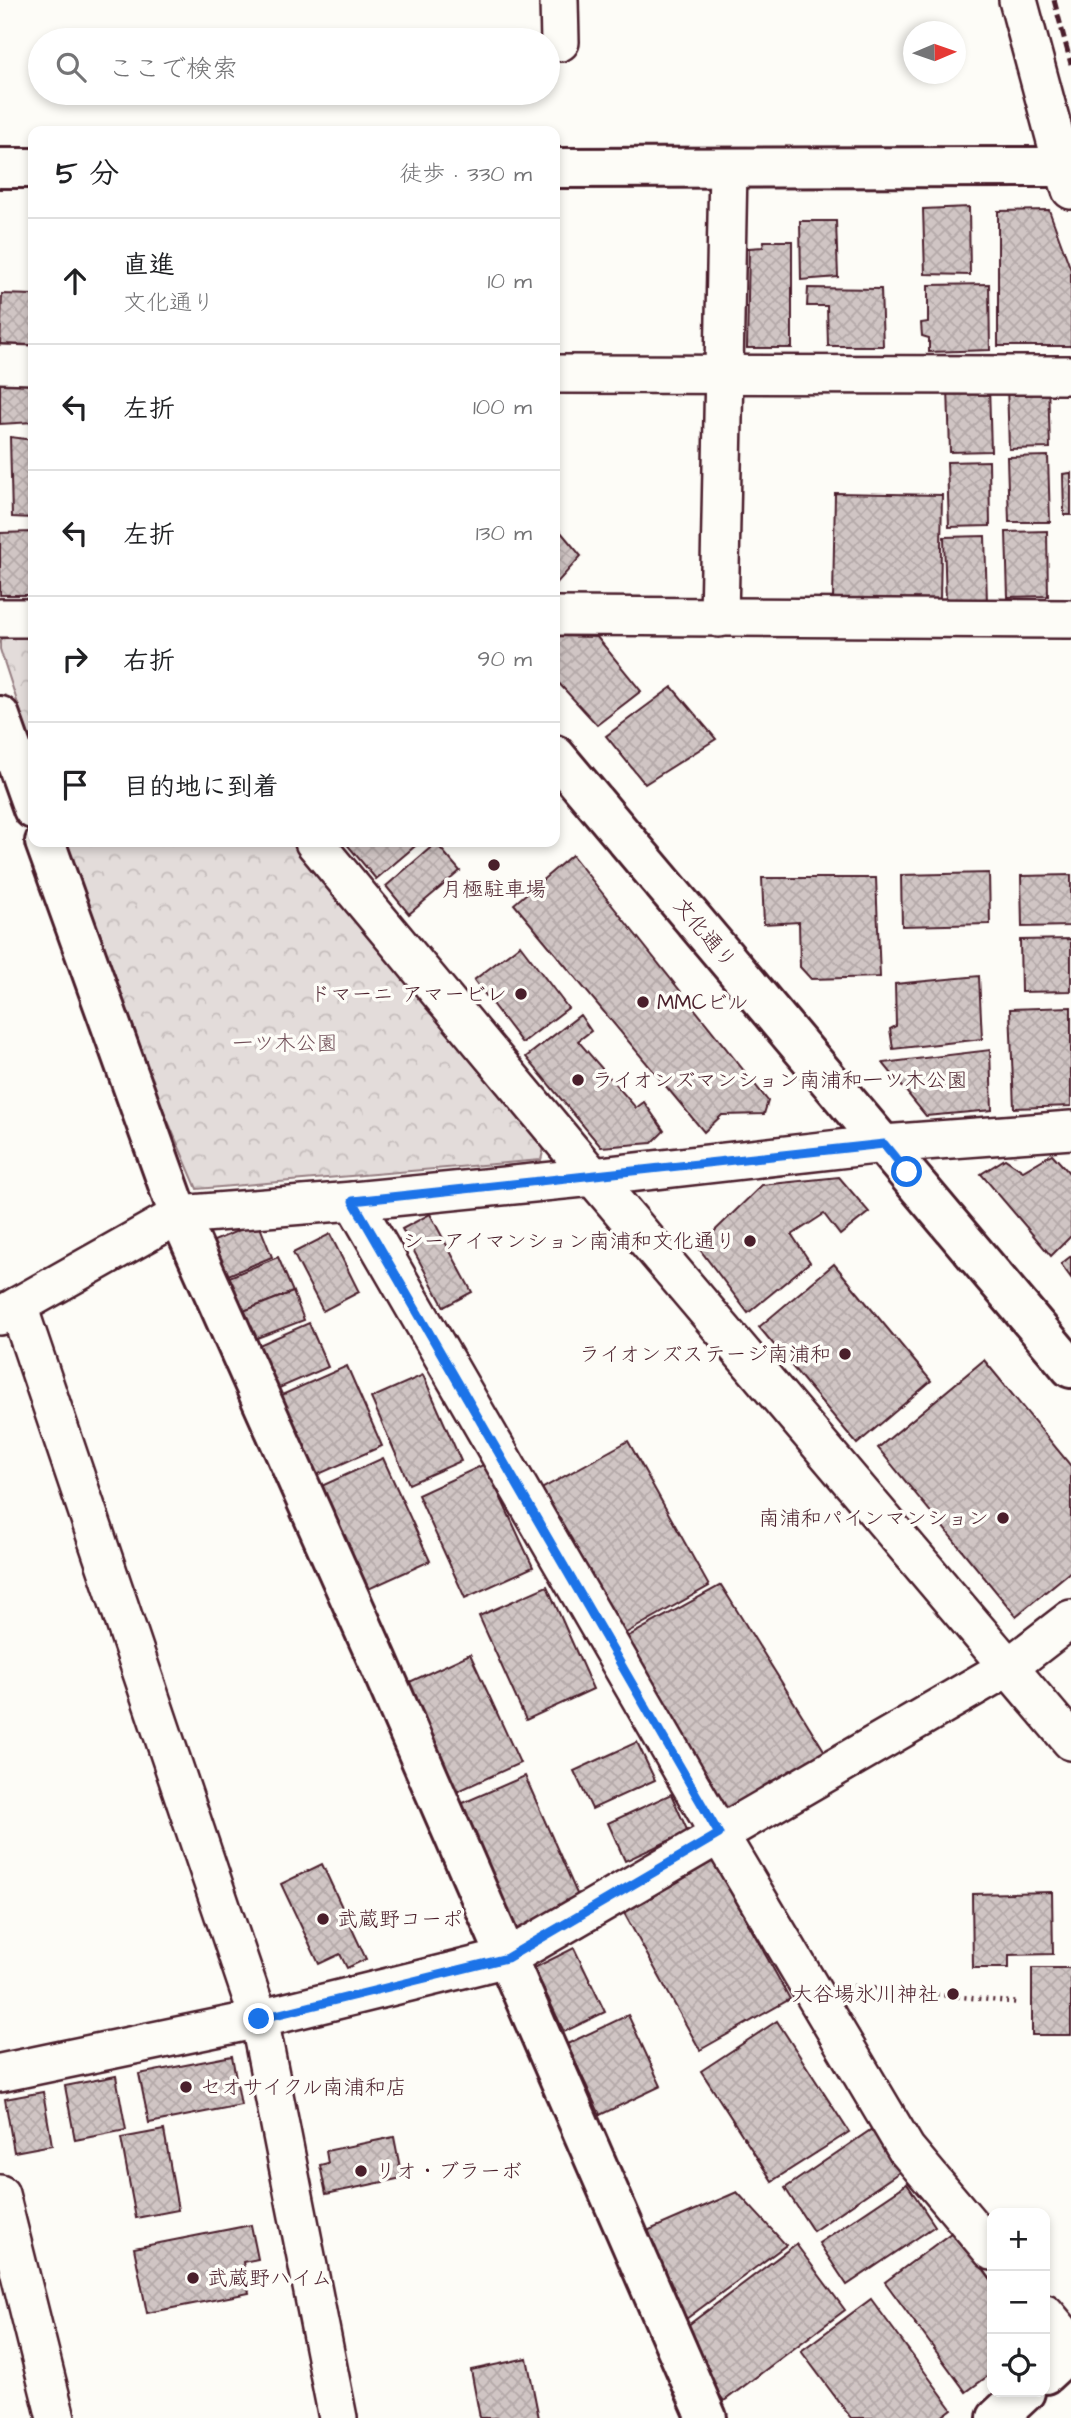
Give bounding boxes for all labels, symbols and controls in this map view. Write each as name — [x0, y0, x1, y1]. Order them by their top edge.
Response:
north arrow — [903, 21, 966, 84]
search box — [28, 28, 560, 105]
icon: search — [52, 48, 90, 86]
text: ここで検索 — [108, 51, 238, 87]
text: 5 分 — [56, 153, 119, 195]
text: 徒歩 · 330 m — [399, 158, 532, 190]
text: 直進 — [123, 247, 175, 283]
icon: ahead — [56, 262, 94, 300]
text: 10 m — [487, 265, 532, 297]
text: 文化通り — [123, 287, 215, 319]
icon: left — [56, 388, 94, 426]
text: 左折 — [123, 391, 175, 427]
text: 100 m — [473, 391, 532, 423]
icon: left — [56, 514, 94, 552]
text: 左折 — [123, 517, 175, 553]
text: 130 m — [476, 517, 532, 549]
icon: right — [56, 640, 94, 678]
text: 右折 — [123, 643, 175, 679]
text: 90 m — [477, 643, 532, 675]
icon: arrive — [56, 766, 94, 804]
text: 目的地に到着 — [123, 769, 279, 805]
marker: 月極駐車場 — [486, 857, 502, 873]
place label: 月極駐車場 — [442, 875, 547, 904]
street label: 文化通り — [667, 892, 743, 975]
place label: ドマーニ アマービレ — [310, 980, 507, 1009]
marker: ドマーニ アマービレ — [513, 986, 529, 1002]
place label: MMCビル — [657, 988, 748, 1017]
marker: MMCビル — [635, 994, 651, 1010]
park label: 一ツ木公園 — [233, 1029, 338, 1058]
place label: ライオンズマンション南浦和一ツ木公園 — [592, 1066, 967, 1095]
marker: ライオンズマンション南浦和一ツ木公園 — [570, 1072, 586, 1088]
route start — [891, 1156, 922, 1187]
place label: シーアイマンション南浦和文化通り — [403, 1227, 736, 1256]
marker: シーアイマンション南浦和文化通り — [742, 1233, 758, 1249]
place label: ライオンズステージ南浦和 — [579, 1340, 831, 1369]
marker: ライオンズステージ南浦和 — [837, 1346, 853, 1362]
place label: 南浦和パインマンション — [759, 1504, 989, 1533]
marker: 南浦和パインマンション — [995, 1510, 1011, 1526]
place label: 武蔵野コーポ — [337, 1905, 463, 1934]
marker: 武蔵野コーポ — [315, 1911, 331, 1927]
place label: 大谷場氷川神社 — [792, 1980, 939, 2009]
marker: 大谷場氷川神社 — [945, 1986, 961, 2002]
route end — [243, 2003, 274, 2034]
place label: セオサイクル南浦和店 — [200, 2073, 407, 2102]
marker: セオサイクル南浦和店 — [178, 2079, 194, 2095]
place label: リオ・ブラーボ — [375, 2157, 522, 2186]
marker: リオ・ブラーボ — [353, 2163, 369, 2179]
map controls — [987, 2208, 1050, 2397]
button: + — [987, 2208, 1050, 2271]
place label: 武蔵野ハイム — [207, 2264, 332, 2293]
marker: 武蔵野ハイム — [185, 2270, 201, 2286]
button: − — [987, 2271, 1050, 2334]
button: locate — [987, 2334, 1050, 2397]

